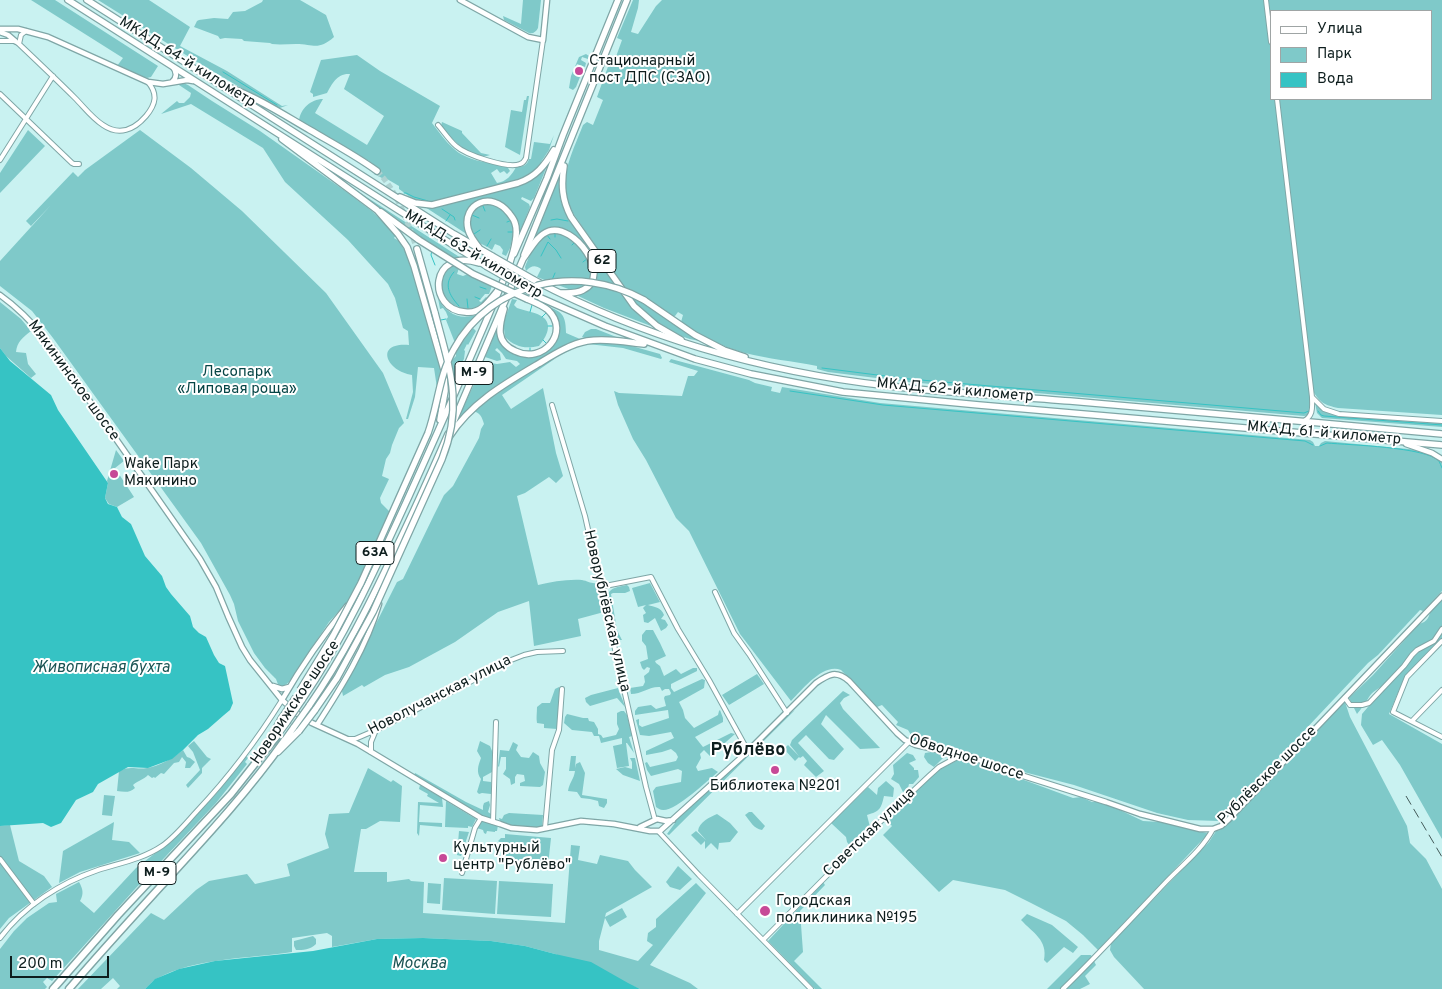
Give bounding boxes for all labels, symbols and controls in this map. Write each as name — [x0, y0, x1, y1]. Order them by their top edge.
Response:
legend — [1270, 10, 1432, 100]
street label: МКАД, 64-й километр — [115, 14, 259, 112]
text: Улица — [1317, 20, 1362, 39]
text: Парк — [1317, 45, 1352, 64]
place label: Стационарный пост ДПС (СЗАО) — [589, 53, 711, 88]
marker: Стационарный пост ДПС (СЗАО) — [573, 65, 585, 77]
text: Вода — [1317, 70, 1353, 89]
street label: МКАД, 63-й километр — [401, 207, 545, 303]
road number: 62 — [588, 250, 616, 272]
street label: Мякининское шоссе — [23, 317, 123, 445]
road number: М-9 — [455, 362, 493, 384]
park label: Лесопарк «Липовая роща» — [177, 364, 297, 399]
street label: МКАД, 62-й километр — [876, 375, 1034, 407]
street label: МКАД, 61-й километр — [1246, 418, 1402, 450]
place label: Wake Парк Мякинино — [124, 456, 198, 491]
marker: Wake Парк Мякинино — [108, 468, 120, 480]
street label: Новорублёвская улица — [579, 528, 633, 694]
road number: 63A — [356, 542, 394, 564]
street label: Новорижское шоссе — [248, 638, 344, 768]
street label: Новолучанская улица — [366, 652, 514, 740]
water label: Живописная бухта — [32, 659, 170, 679]
street label: Рублёвское шоссе — [1215, 723, 1321, 829]
street label: Обводное шоссе — [906, 731, 1026, 785]
district label: Рублёво — [711, 740, 785, 762]
marker: Библиотека №201 — [769, 764, 781, 776]
place label: Библиотека №201 — [710, 778, 840, 796]
street label: Советская улица — [820, 785, 920, 881]
place label: Культурный центр "Рублёво" — [453, 840, 571, 875]
marker: Культурный центр "Рублёво" — [437, 852, 449, 864]
road number: М-9 — [138, 861, 176, 884]
place label: Городская поликлиника №195 — [776, 893, 917, 928]
marker: Городская поликлиника №195 — [758, 904, 772, 918]
scale bar — [12, 946, 111, 978]
text: 200 m — [18, 955, 63, 974]
water label: Москва — [392, 955, 446, 975]

